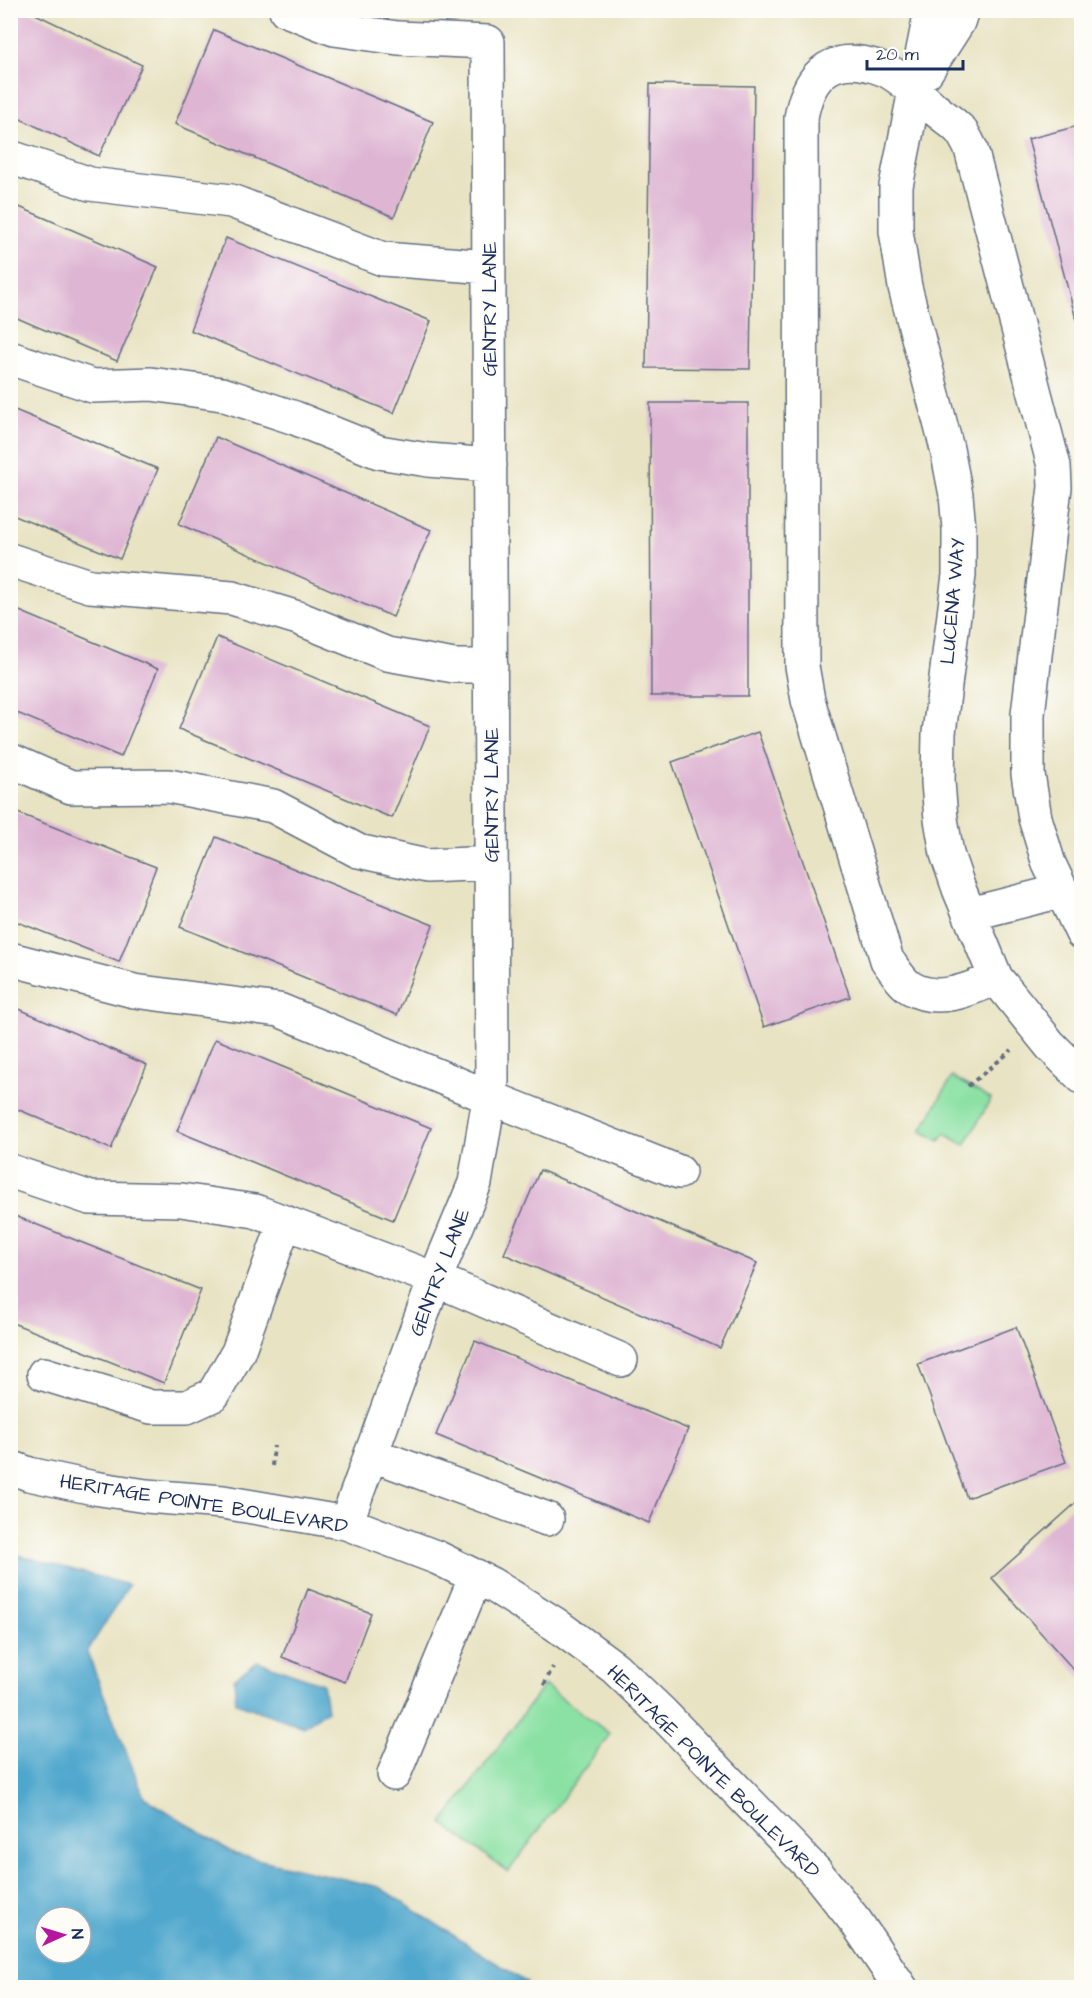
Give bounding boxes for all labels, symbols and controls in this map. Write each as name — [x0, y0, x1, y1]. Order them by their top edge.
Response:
scale bar — [867, 33, 963, 71]
text: 20 m — [876, 42, 919, 67]
street label: GENTRY LANE — [476, 242, 504, 376]
street label: LUCENA WAY — [934, 536, 972, 665]
street label: GENTRY LANE — [478, 728, 506, 862]
street label: GENTRY LANE — [403, 1204, 477, 1340]
street label: HERITAGE POINTE BOULEVARD — [58, 1467, 350, 1541]
street label: HERITAGE POINTE BOULEVARD — [600, 1659, 826, 1885]
north arrow — [33, 1905, 93, 1965]
text: N — [66, 1928, 88, 1940]

